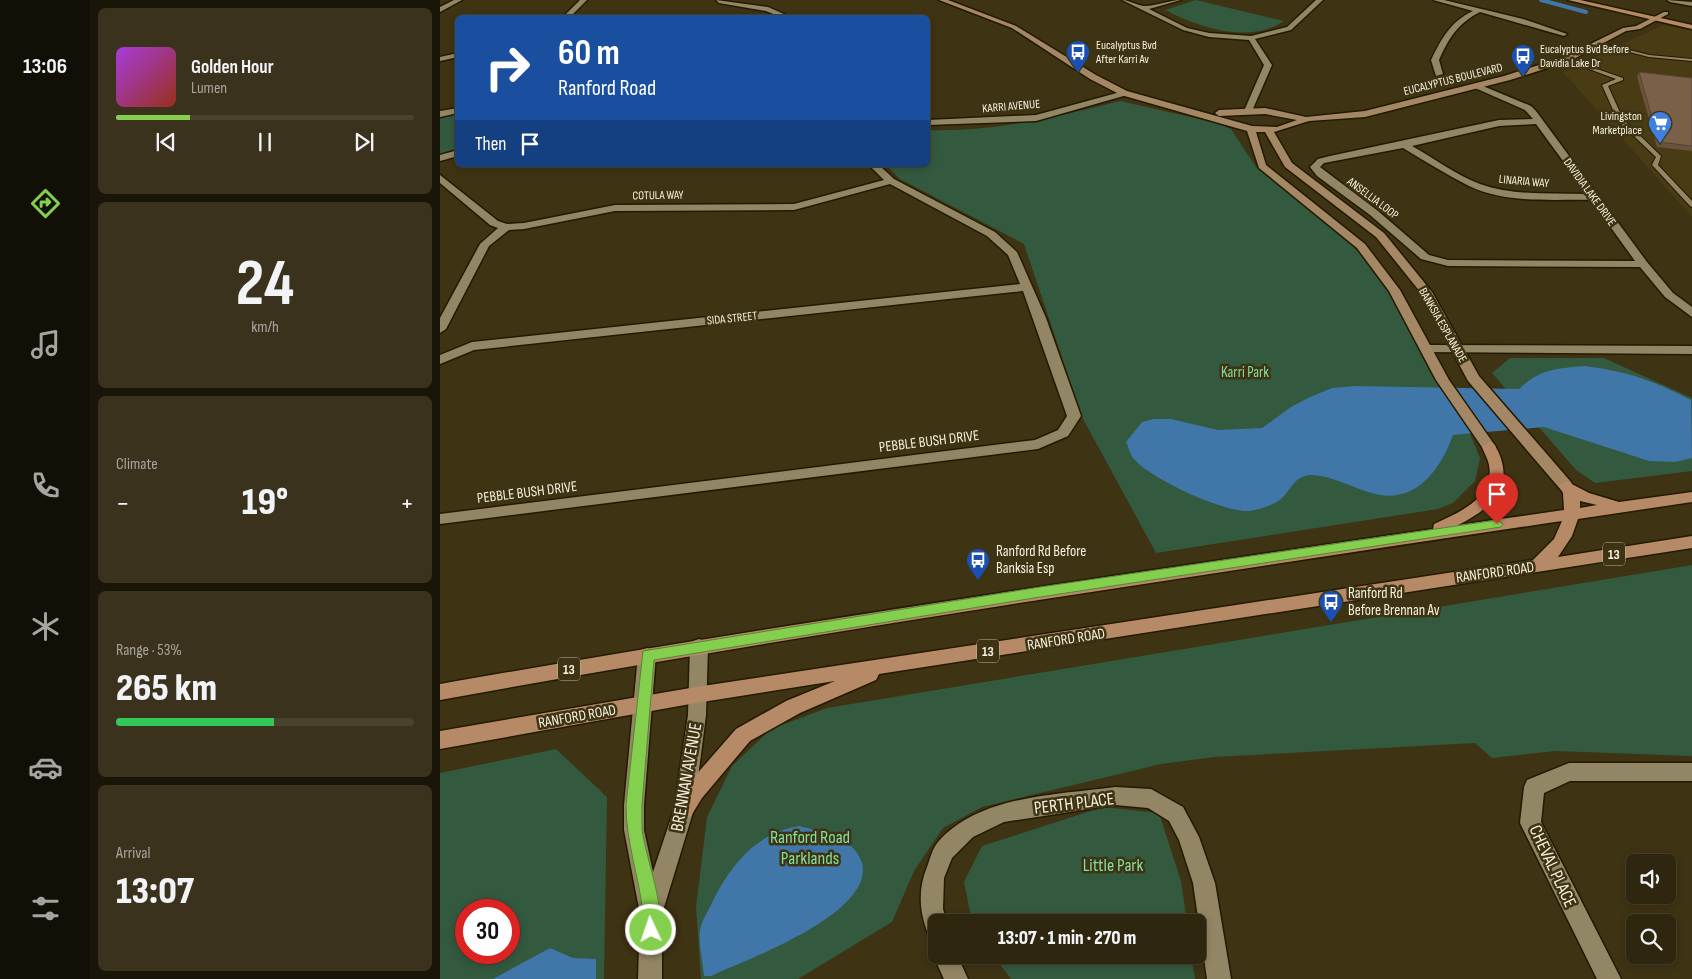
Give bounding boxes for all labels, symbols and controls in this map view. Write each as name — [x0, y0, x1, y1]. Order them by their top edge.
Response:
text: 60 m — [558, 32, 620, 75]
icon: right — [475, 35, 540, 100]
place label: Eucalyptus Bvd After Karri Av — [1095, 38, 1157, 67]
bus stop icon: Eucalyptus Bvd After Karri Av — [1065, 39, 1091, 73]
place label: Eucalyptus Bvd Before Davidia Lake Dr — [1540, 42, 1629, 71]
bus stop icon: Eucalyptus Bvd Before Davidia Lake Dr — [1510, 43, 1536, 77]
text: 13:06 — [23, 53, 67, 80]
text: Golden Hour — [191, 56, 274, 79]
street label: EUCALYPTUS BOULEVARD — [1402, 60, 1504, 99]
text: Ranford Road — [558, 75, 656, 102]
text: Lumen — [191, 79, 227, 98]
street label: KARRI AVENUE — [981, 96, 1041, 117]
place label: Livingston Marketplace — [1593, 109, 1642, 138]
supermarket icon: Livingston Marketplace — [1647, 110, 1673, 144]
icon: previous — [152, 128, 180, 156]
icon: pause — [251, 128, 279, 156]
icon: next — [350, 128, 378, 156]
icon: arrive — [516, 130, 544, 158]
text: Then — [475, 133, 506, 156]
street label: DAVIDIA LAKE DRIVE — [1560, 156, 1619, 229]
street label: LINARIA WAY — [1498, 172, 1550, 191]
street label: ANSELLIA LOOP — [1343, 174, 1402, 223]
icon: directions — [28, 186, 63, 221]
street label: COTULA WAY — [632, 188, 684, 203]
text: 24 — [236, 246, 294, 324]
street label: BANKSIA ESPLANADE — [1415, 285, 1470, 365]
street label: SIDA STREET — [706, 308, 758, 329]
text: km/h — [251, 318, 279, 337]
icon: music — [28, 327, 63, 362]
park label: Karri Park — [1221, 363, 1269, 382]
street label: PEBBLE BUSH DRIVE — [878, 426, 980, 457]
text: Climate — [116, 455, 158, 474]
icon: phone — [28, 468, 63, 503]
pin — [1476, 473, 1518, 524]
street label: PEBBLE BUSH DRIVE — [476, 477, 578, 508]
text: 19° — [242, 480, 288, 525]
icon: arrive — [1483, 480, 1511, 508]
text: − — [116, 487, 130, 520]
text: + — [400, 487, 414, 520]
place label: Ranford Rd Before Banksia Esp — [996, 542, 1086, 578]
road number: 13 — [1603, 542, 1625, 566]
bus stop icon: Ranford Rd Before Banksia Esp — [965, 547, 991, 581]
street label: RANFORD ROAD — [1455, 558, 1535, 587]
place label: Ranford Rd Before Brennan Av — [1348, 584, 1440, 620]
bus stop icon: Ranford Rd Before Brennan Av — [1318, 589, 1344, 623]
icon: climate — [28, 609, 63, 644]
street label: RANFORD ROAD — [1026, 624, 1106, 655]
road number: 13 — [977, 640, 999, 662]
text: Range · 53% — [116, 641, 182, 660]
road number: 13 — [558, 658, 580, 681]
text: 265 km — [116, 666, 217, 711]
street label: RANFORD ROAD — [537, 700, 617, 733]
street label: BRENNAN AVENUE — [667, 721, 706, 833]
icon: car — [28, 750, 63, 785]
street label: PERTH PLACE — [1033, 788, 1115, 819]
street label: CHEVAL PLACE — [1524, 822, 1581, 911]
park label: Ranford Road Parklands — [770, 827, 850, 869]
text: Arrival — [116, 844, 150, 863]
map controls — [1626, 854, 1676, 964]
button: sound — [1626, 854, 1676, 904]
park label: Little Park — [1083, 855, 1143, 876]
text: 13:07 — [116, 869, 194, 914]
icon: filters — [28, 891, 63, 926]
speed limit sign: 30 — [455, 899, 520, 964]
position arrow — [624, 903, 676, 955]
button: search — [1626, 914, 1676, 964]
text: 13:07 · 1 min · 270 m — [998, 927, 1136, 950]

